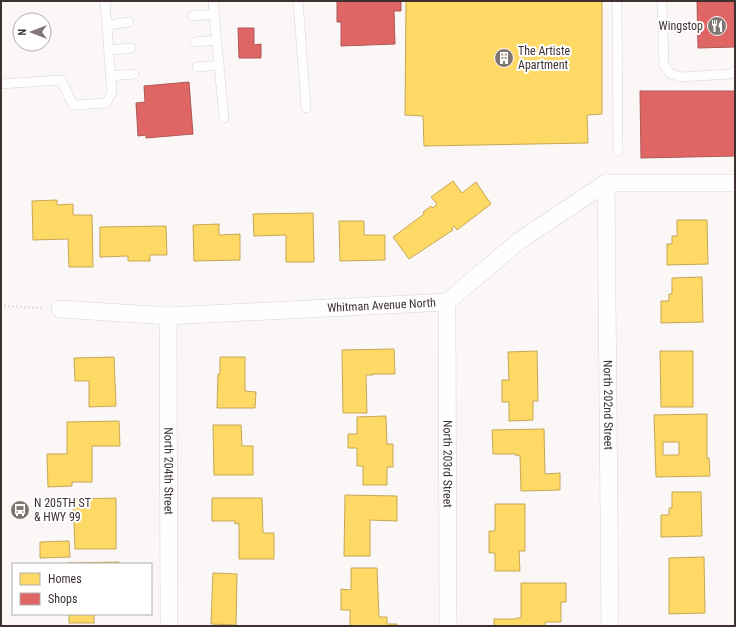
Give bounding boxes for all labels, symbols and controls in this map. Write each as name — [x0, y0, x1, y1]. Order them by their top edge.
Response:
north arrow — [12, 12, 52, 52]
restaurant icon: Wingstop — [706, 15, 728, 37]
place label: Wingstop — [659, 19, 703, 33]
text: N — [16, 28, 29, 35]
place label: The Artiste Apartment — [518, 44, 571, 72]
building icon: The Artiste Apartment — [493, 47, 515, 69]
street label: Whitman Avenue North — [327, 296, 436, 315]
street label: North 202nd Street — [601, 360, 615, 451]
street label: North 203rd Street — [440, 420, 455, 508]
street label: North 204th Street — [161, 427, 176, 515]
place label: N 205TH ST & HWY 99 — [34, 496, 91, 524]
bus stop icon: N 205TH ST & HWY 99 — [9, 499, 31, 521]
legend — [12, 563, 152, 615]
text: Homes — [48, 572, 82, 586]
text: Shops — [48, 592, 77, 606]

